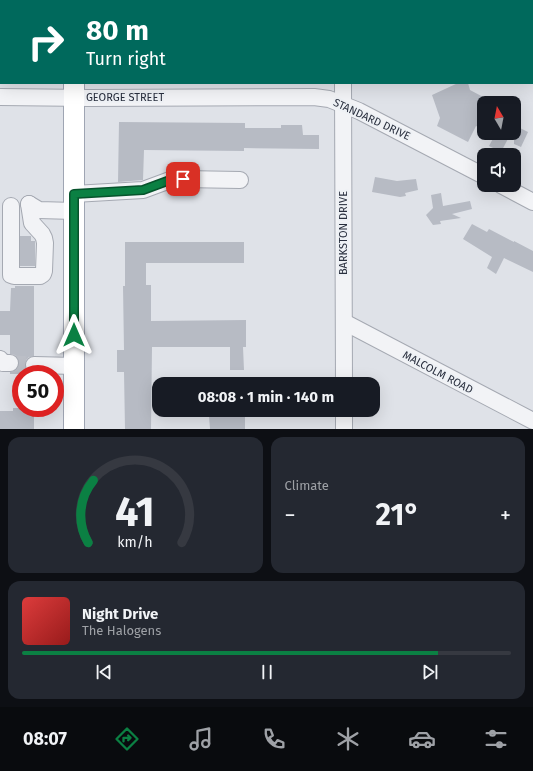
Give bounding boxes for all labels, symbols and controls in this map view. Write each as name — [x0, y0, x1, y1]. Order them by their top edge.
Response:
text: 80 m — [86, 14, 149, 47]
icon: right — [20, 16, 72, 68]
text: Turn right — [86, 48, 166, 70]
street label: GEORGE STREET — [86, 91, 164, 104]
street label: STANDARD DRIVE — [331, 96, 413, 143]
north arrow — [477, 96, 521, 140]
map controls — [477, 96, 521, 192]
button: sound — [477, 148, 521, 192]
pin — [166, 162, 200, 196]
icon: arrive — [172, 168, 194, 190]
street label: BARKSTON DRIVE — [337, 191, 350, 275]
position arrow — [53, 314, 95, 356]
street label: MALCOLM ROAD — [400, 348, 475, 396]
speed limit sign: 50 — [12, 365, 64, 417]
text: 08:08 · 1 min · 140 m — [198, 388, 334, 406]
text: Climate — [285, 478, 329, 493]
text: 41 — [115, 487, 155, 537]
text: 21° — [376, 497, 420, 533]
text: − — [285, 502, 296, 529]
text: + — [500, 502, 511, 529]
text: km/h — [118, 534, 153, 551]
text: Night Drive — [82, 605, 158, 623]
text: The Halogens — [82, 623, 161, 638]
icon: previous — [93, 661, 115, 683]
icon: pause — [256, 661, 278, 683]
icon: next — [419, 661, 441, 683]
icon: directions — [113, 725, 141, 753]
icon: music — [187, 725, 215, 753]
icon: phone — [260, 725, 288, 753]
icon: climate — [334, 725, 362, 753]
icon: car — [408, 725, 436, 753]
icon: filters — [482, 725, 510, 753]
text: 08:07 — [23, 728, 67, 750]

